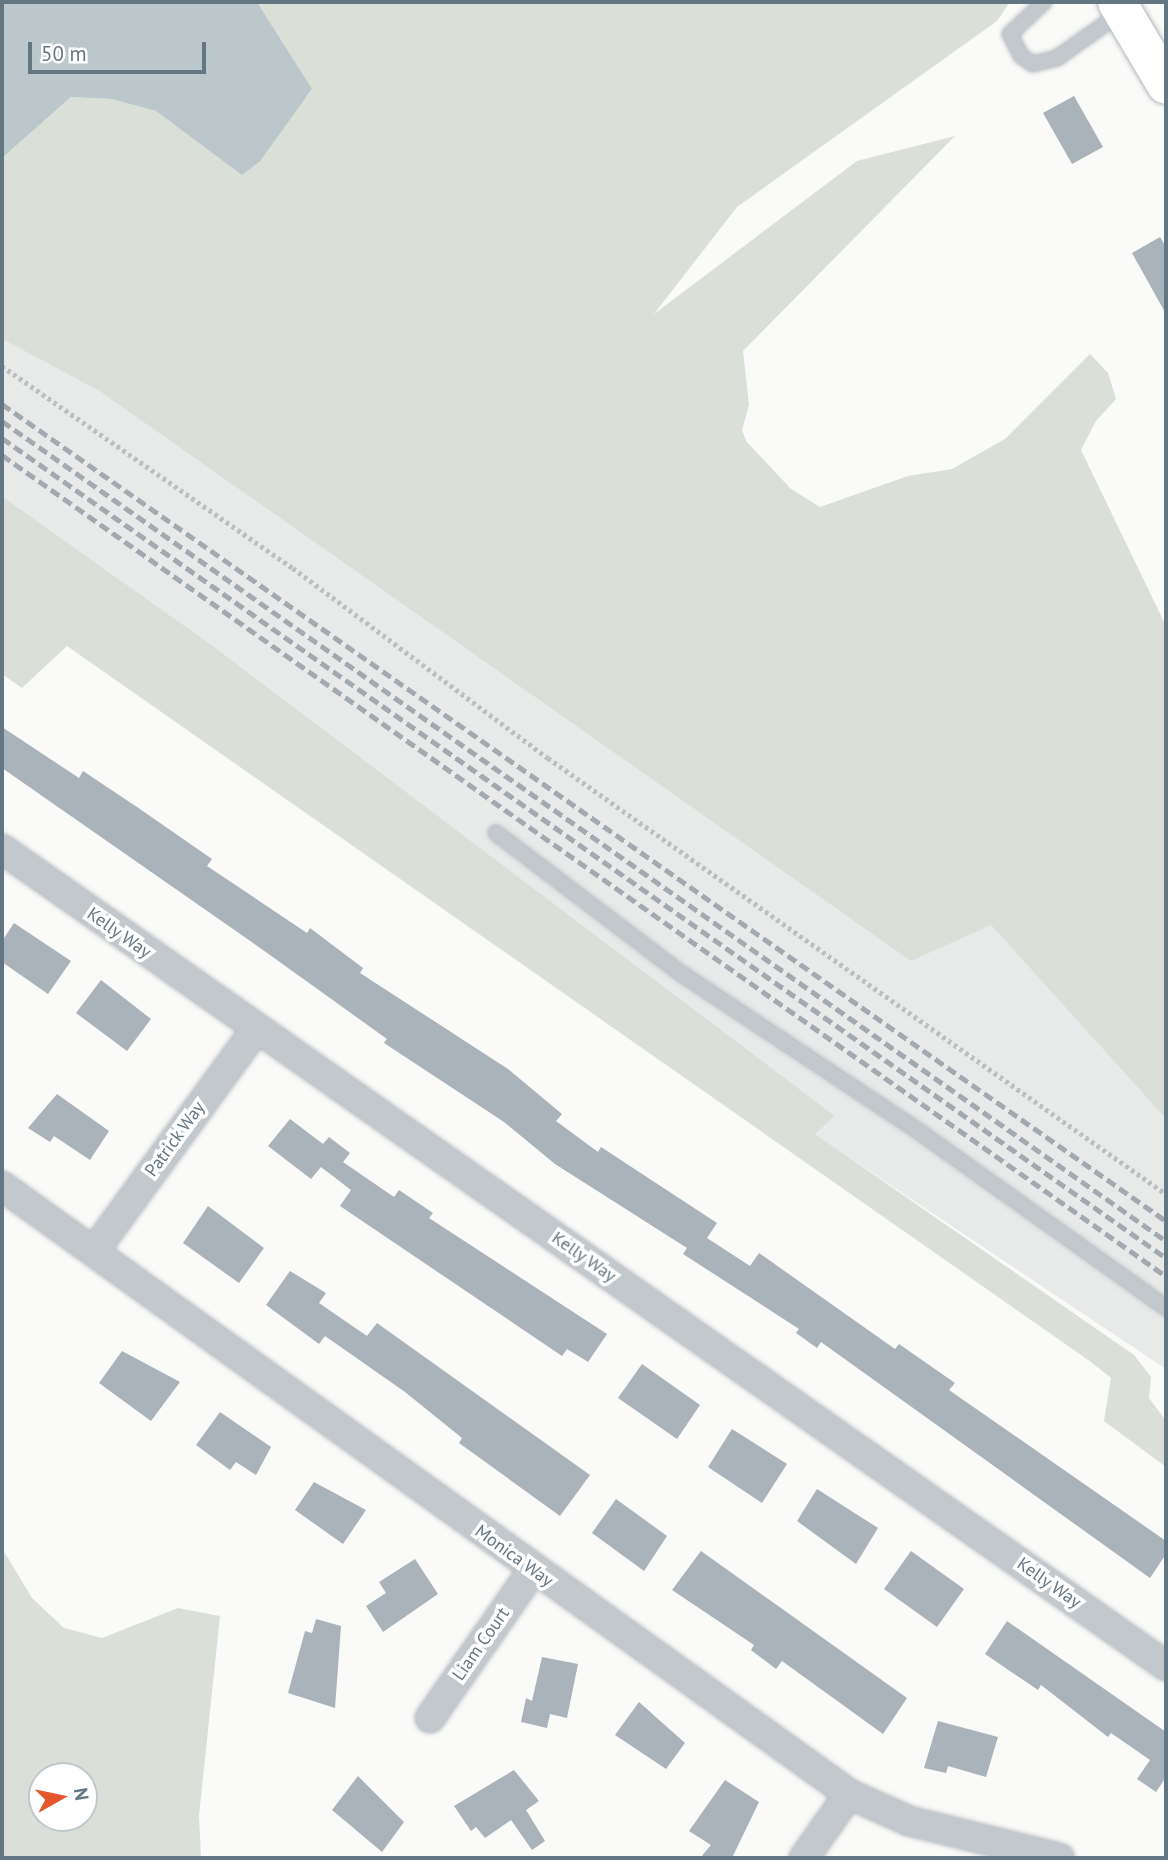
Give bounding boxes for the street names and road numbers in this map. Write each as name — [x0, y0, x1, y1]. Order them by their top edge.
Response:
street label: Kelly Way — [82, 903, 156, 963]
street label: Patrick Way — [140, 1097, 210, 1181]
street label: Kelly Way — [547, 1227, 621, 1287]
street label: Monica Way — [470, 1520, 558, 1592]
street label: Kelly Way — [1012, 1553, 1086, 1613]
street label: Liam Court — [448, 1603, 514, 1685]

